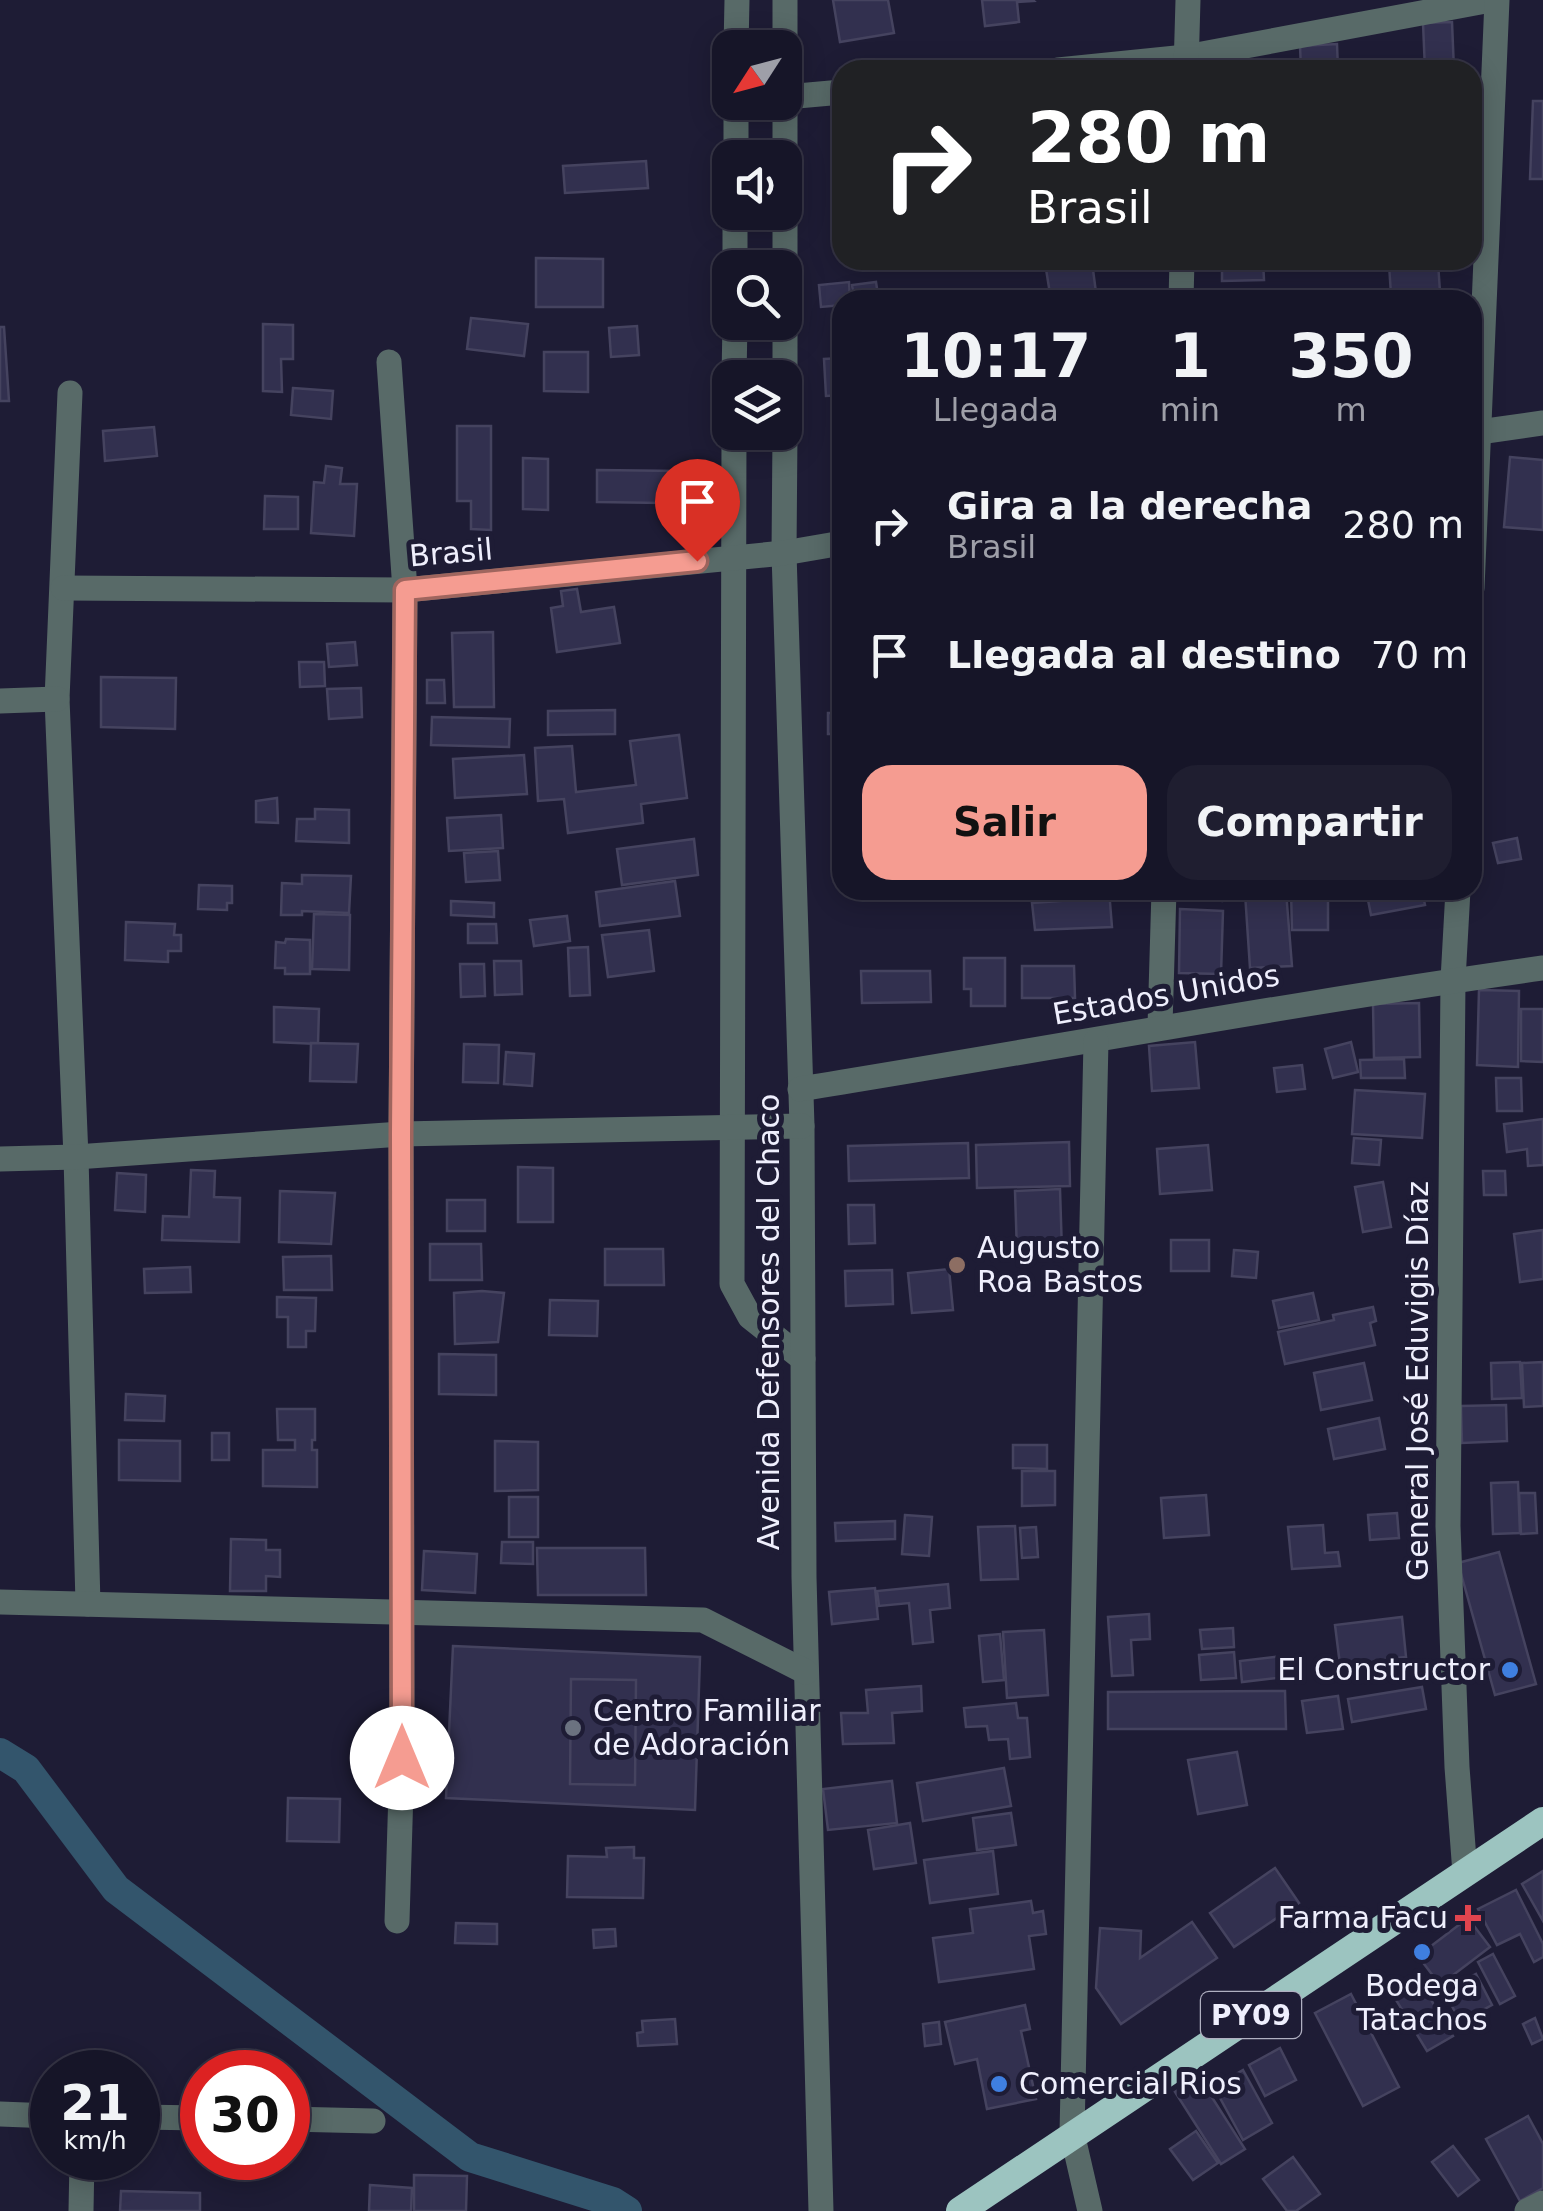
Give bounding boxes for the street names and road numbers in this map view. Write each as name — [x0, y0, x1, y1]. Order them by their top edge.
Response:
street label: Brasil — [408, 531, 494, 574]
street label: Estados Unidos — [1050, 957, 1282, 1032]
street label: Avenida Defensores del Chaco — [751, 1094, 786, 1550]
street label: General José Eduvigis Díaz — [1400, 1181, 1435, 1581]
road number: PY09 — [1201, 1992, 1301, 2038]

